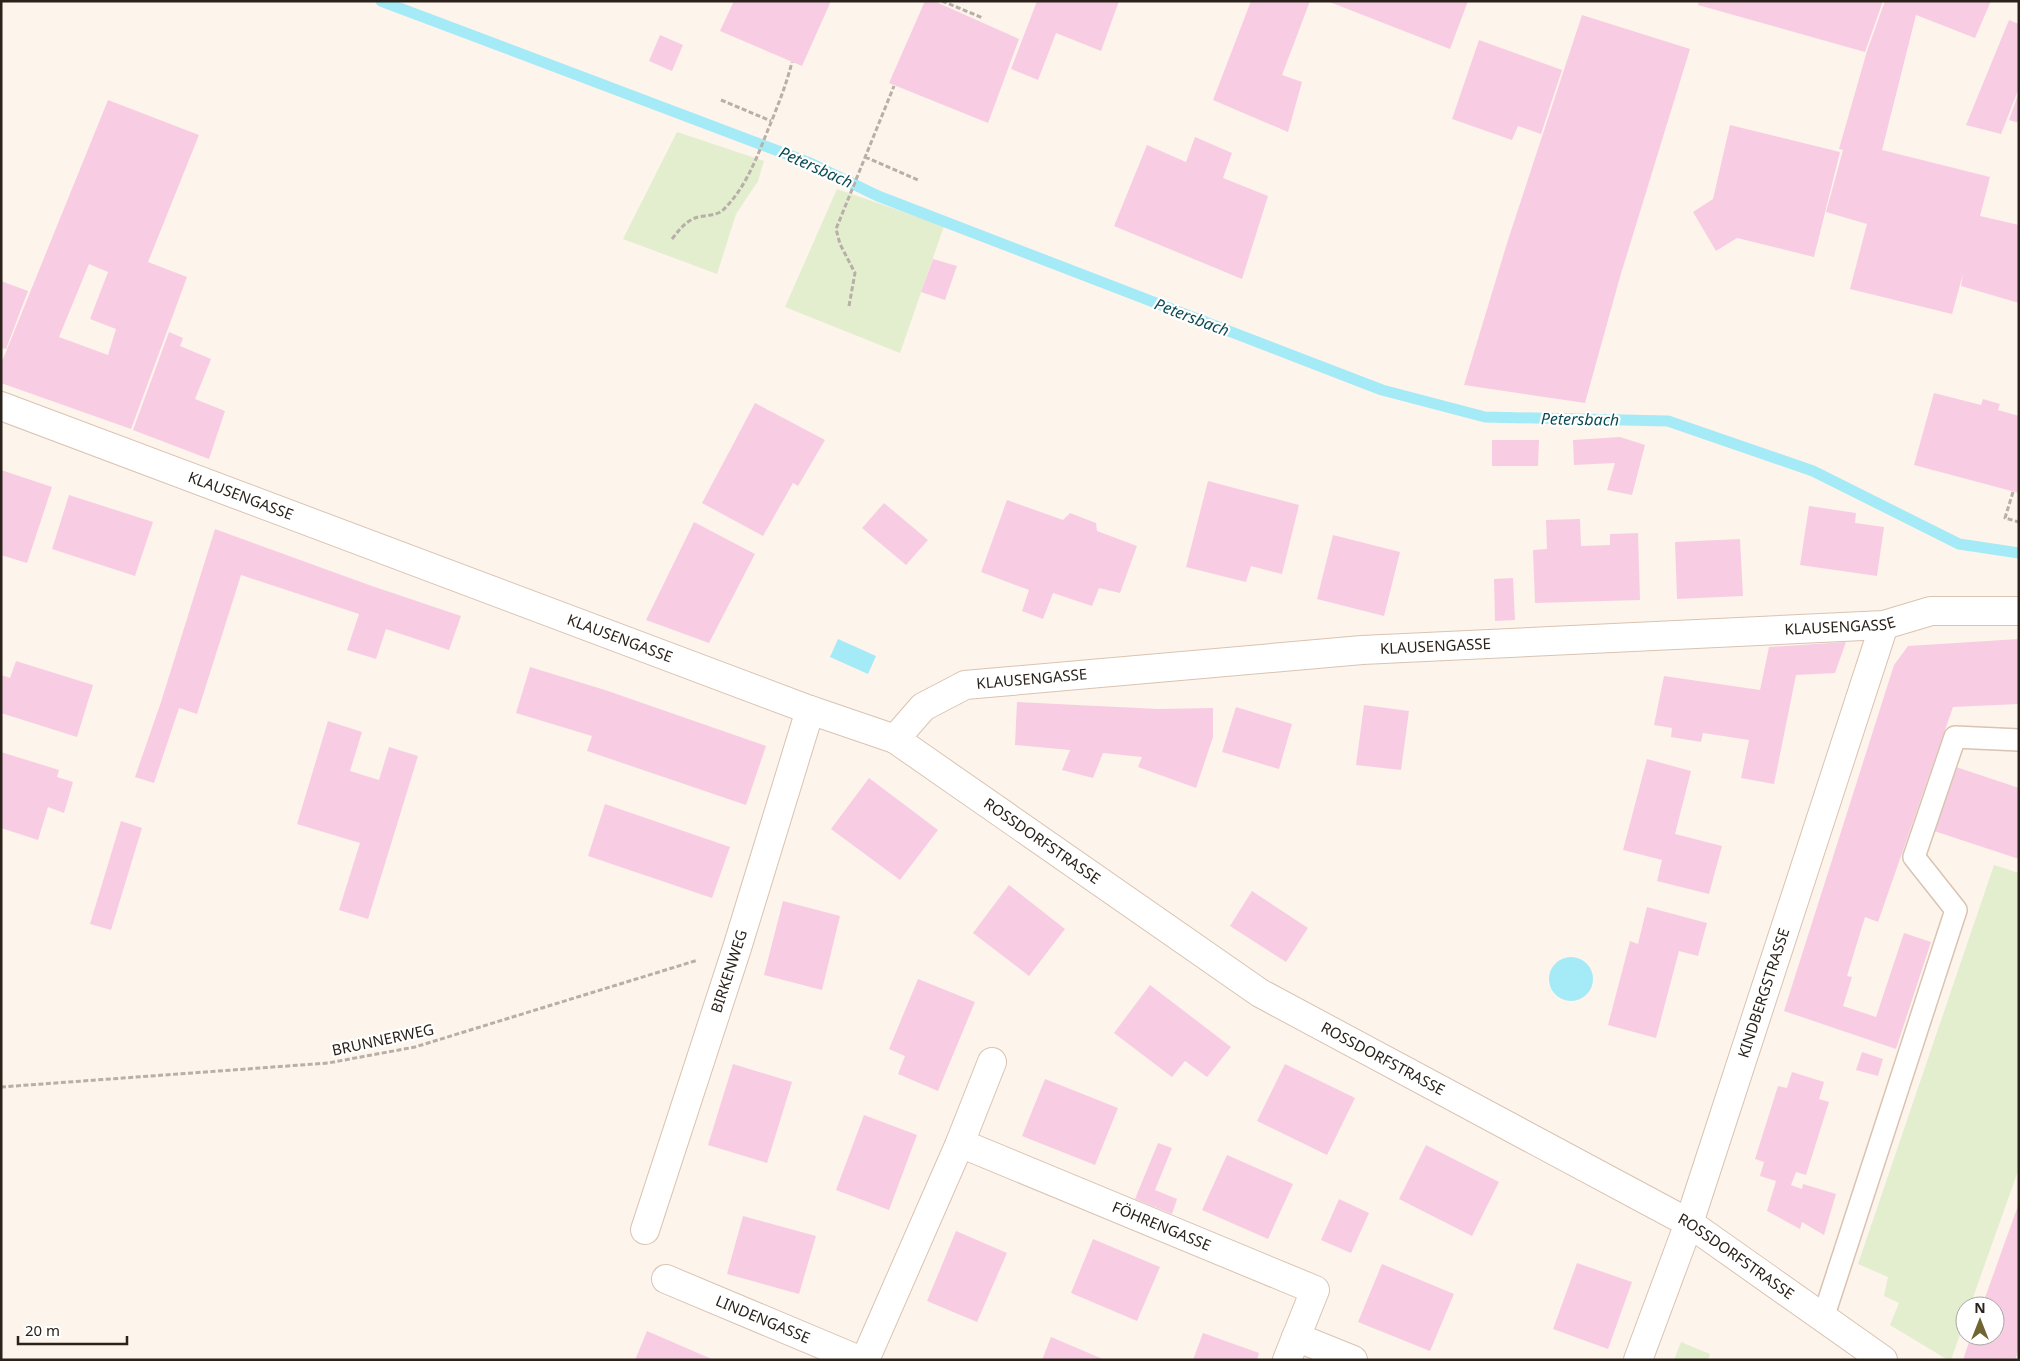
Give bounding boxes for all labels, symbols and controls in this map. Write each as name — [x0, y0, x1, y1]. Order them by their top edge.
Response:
water label: Petersbach — [776, 141, 856, 193]
water label: Petersbach — [1151, 293, 1233, 341]
water label: Petersbach — [1541, 407, 1619, 431]
street label: KLAUSENGASSE — [185, 466, 297, 524]
street label: KLAUSENGASSE — [565, 609, 676, 666]
street label: KLAUSENGASSE — [1784, 611, 1898, 639]
street label: KLAUSENGASSE — [1379, 633, 1491, 658]
street label: KLAUSENGASSE — [975, 663, 1088, 693]
street label: ROSSDORFSTRASSE — [980, 793, 1105, 888]
street label: KINDBERGSTRASSE — [1733, 925, 1794, 1060]
street label: BIRKENWEG — [705, 927, 751, 1015]
street label: ROSSDORFSTRASSE — [1318, 1017, 1449, 1099]
street label: BRUNNERWEG — [330, 1018, 436, 1060]
street label: FÖHRENGASSE — [1110, 1196, 1214, 1255]
street label: ROSSDORFSTRASSE — [1675, 1208, 1799, 1303]
street label: LINDENGASSE — [713, 1290, 813, 1347]
north arrow — [1955, 1296, 2005, 1346]
text: N — [1974, 1298, 1986, 1317]
scale bar — [18, 1314, 126, 1346]
text: 20 m — [25, 1320, 60, 1340]

